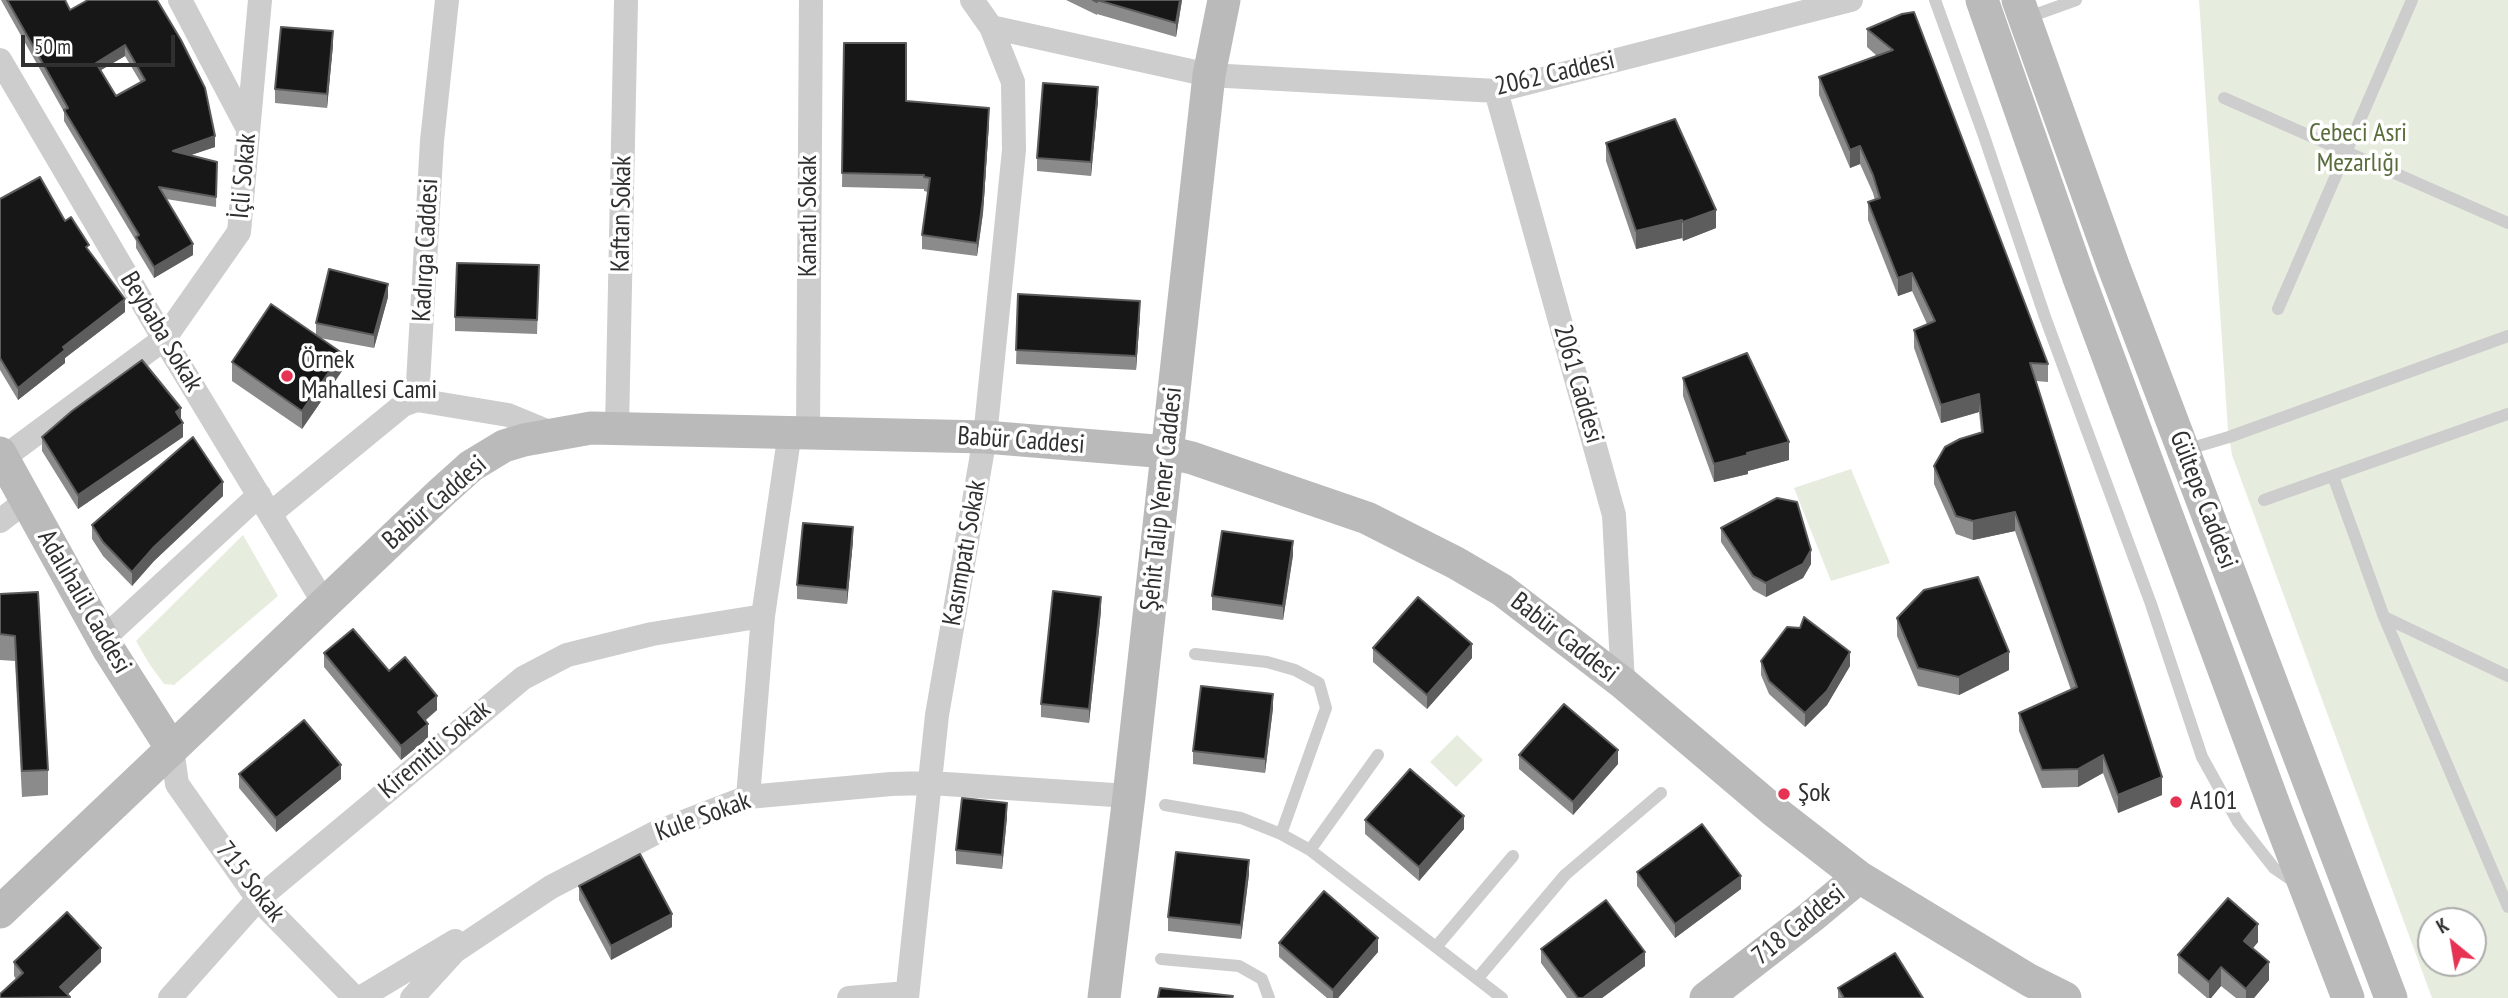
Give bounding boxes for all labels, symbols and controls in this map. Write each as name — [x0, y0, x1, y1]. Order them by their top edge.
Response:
scale bar — [24, 21, 178, 65]
text: 50 m — [34, 33, 71, 60]
street label: 2062 Caddesi — [1492, 45, 1618, 103]
park label: Cebeci Asri Mezarlığı — [2309, 118, 2407, 180]
street label: İçli Sokak — [225, 132, 263, 220]
street label: Kanatlı Sokak — [793, 155, 825, 277]
street label: Kaftan Sokak — [605, 156, 639, 272]
street label: Kadırga Caddesi — [407, 178, 445, 322]
street label: Beybaba Sokak — [113, 266, 209, 398]
street label: 2061 Caddesi — [1546, 321, 1610, 447]
place label: Örnek Mahallesi Cami — [301, 345, 437, 406]
marker: Örnek Mahallesi Cami — [279, 368, 295, 384]
street label: Şehit Talip Yener Caddesi — [1135, 385, 1189, 613]
street label: Babür Caddesi — [956, 421, 1086, 461]
street label: Gültepe Caddesi — [2162, 427, 2244, 573]
street label: Babür Caddesi — [377, 449, 493, 557]
street label: Kasımpatı Sokak — [937, 478, 993, 628]
street label: Adalıhalil Caddesi — [30, 525, 138, 679]
street label: Babür Caddesi — [1504, 586, 1624, 690]
street label: Kiremitli Sokak — [373, 694, 497, 806]
place label: Şok — [1798, 778, 1830, 810]
street label: Kule Sokak — [651, 785, 755, 849]
marker: Şok — [1776, 786, 1792, 802]
place label: A101 — [2190, 786, 2237, 818]
marker: A101 — [2168, 794, 2184, 810]
street label: 715 Sokak — [209, 836, 291, 928]
street label: 718 Caddesi — [1746, 878, 1852, 972]
north arrow — [2417, 907, 2487, 977]
text: K — [2432, 913, 2453, 938]

